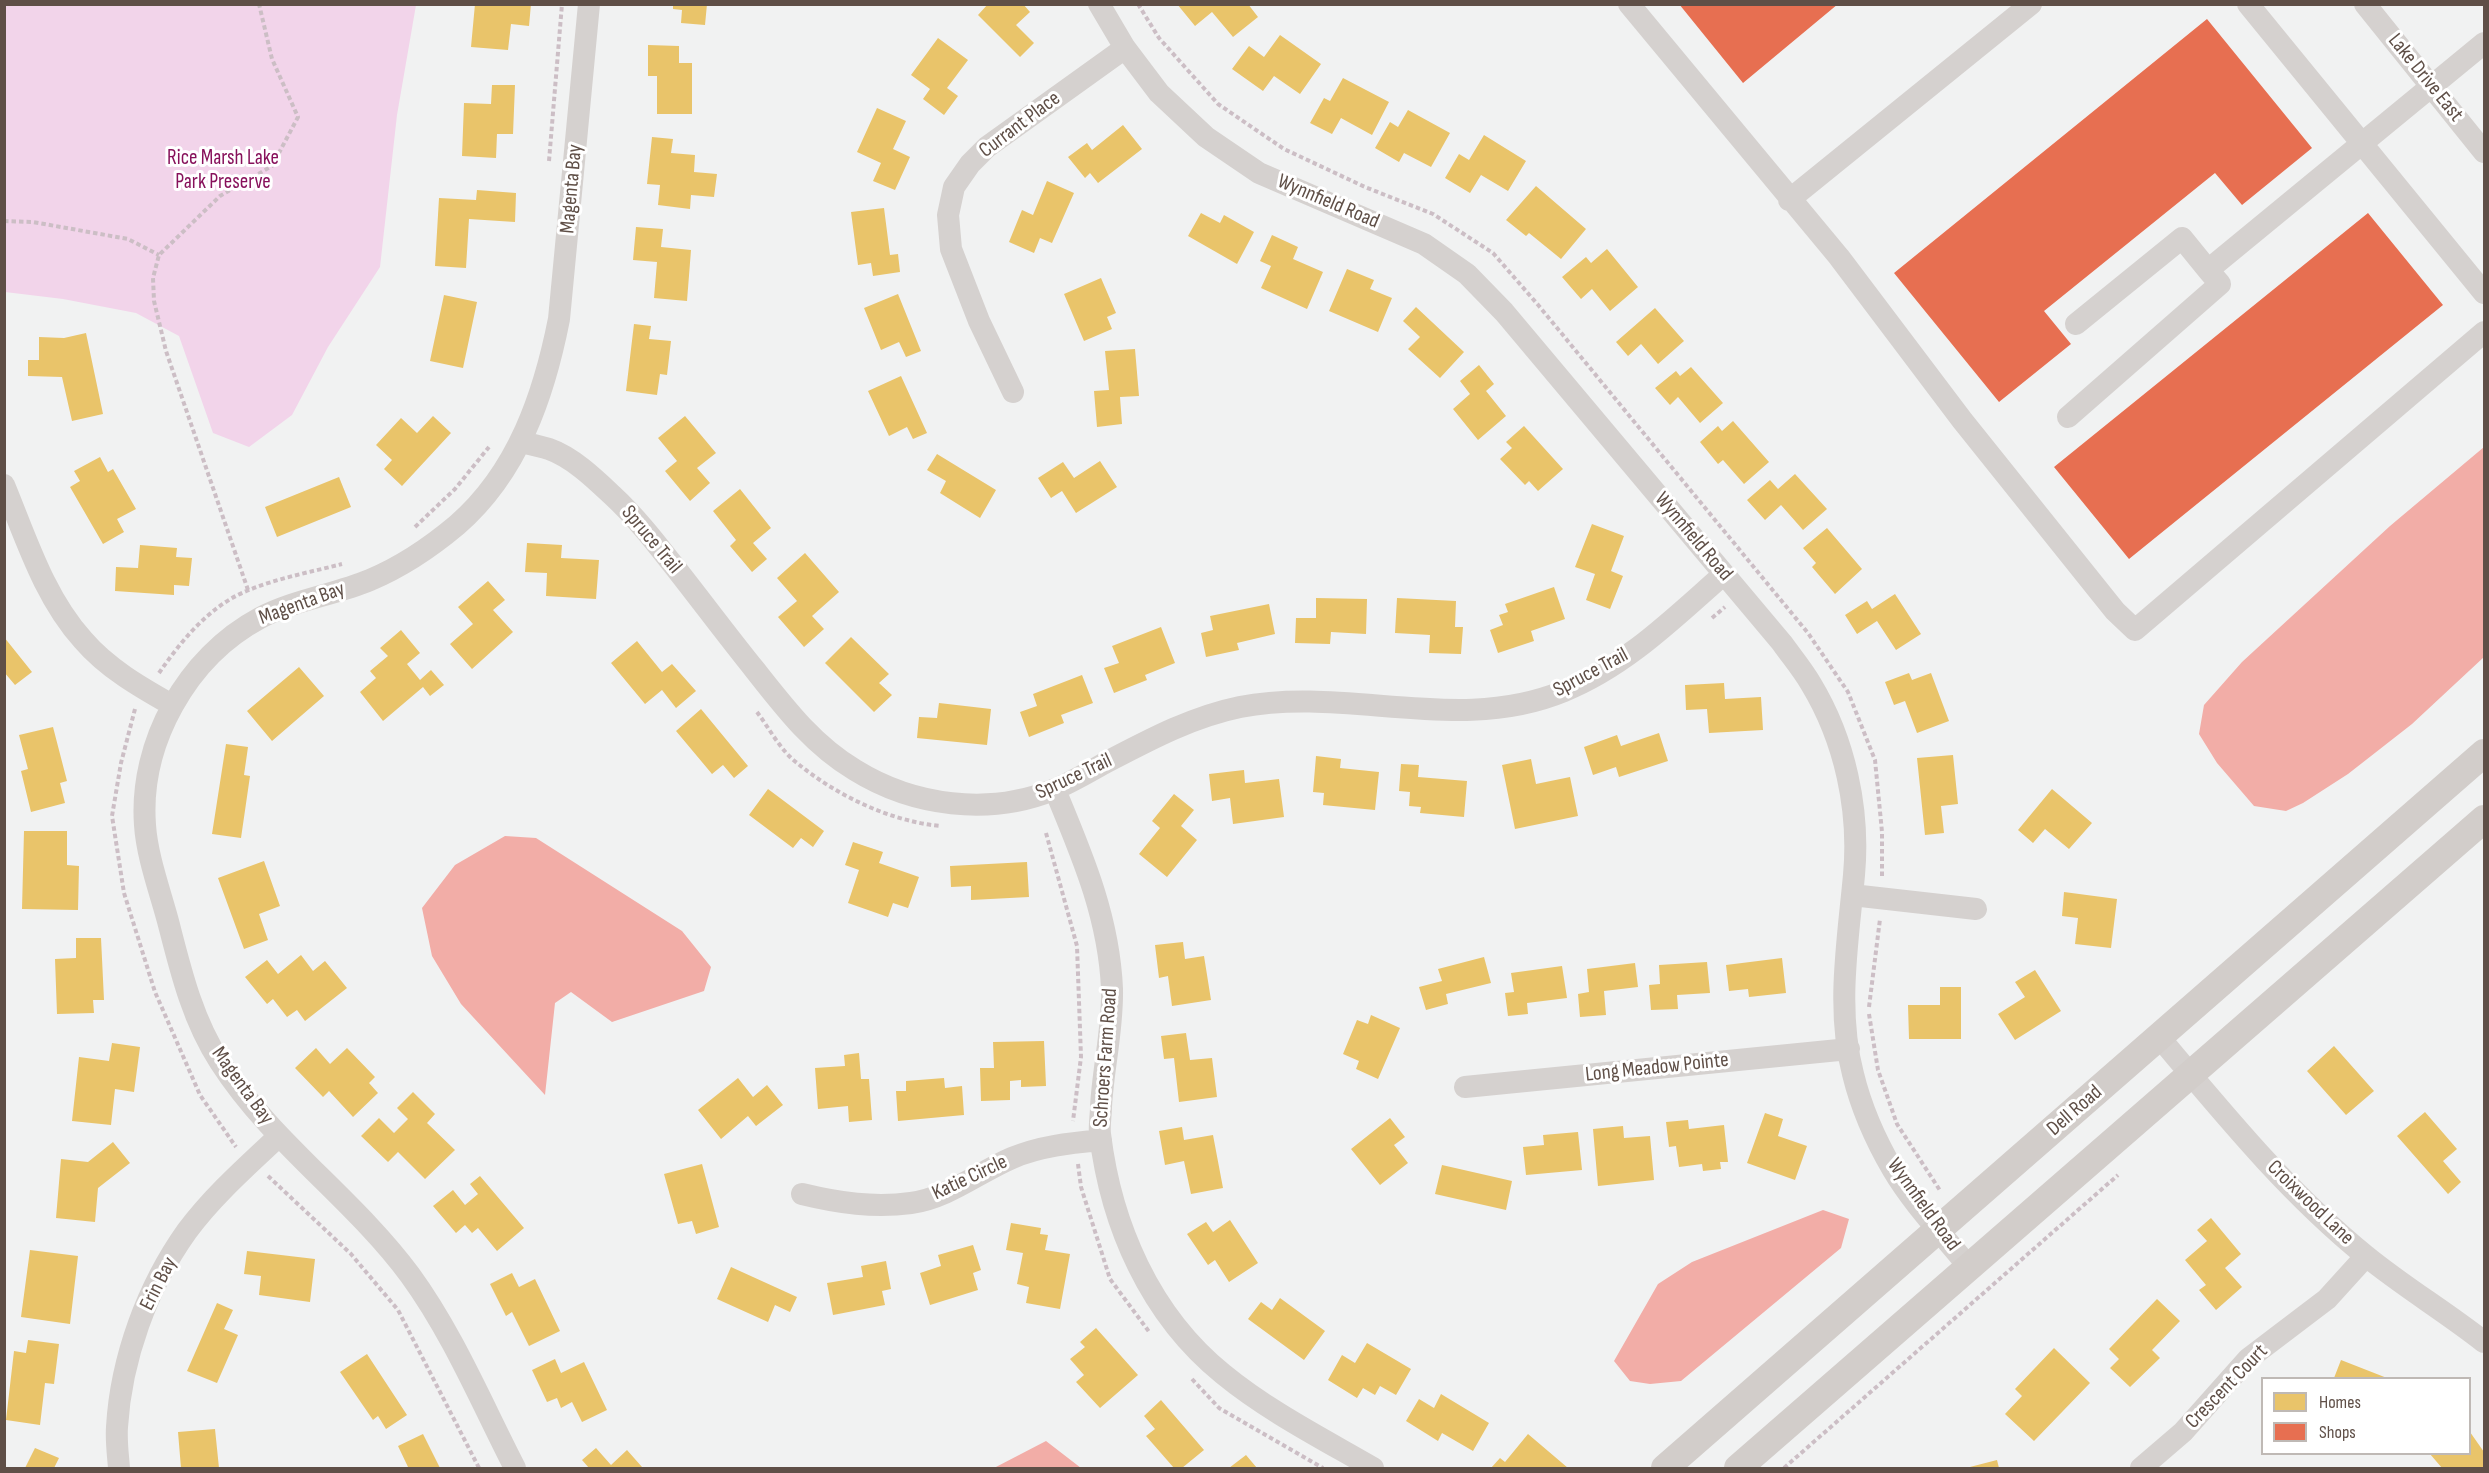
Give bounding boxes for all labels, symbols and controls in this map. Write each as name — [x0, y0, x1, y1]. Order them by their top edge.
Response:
street label: Lake Drive East — [2382, 29, 2468, 127]
street label: Currant Place — [974, 86, 1066, 164]
street label: Magenta Bay — [556, 143, 588, 235]
park label: Rice Marsh Lake Park Preserve — [167, 146, 279, 196]
street label: Wynnfield Road — [1273, 169, 1383, 235]
street label: Wynnfield Road — [1649, 487, 1737, 587]
street label: Spruce Trail — [615, 501, 687, 579]
street label: Magenta Bay — [256, 577, 348, 631]
street label: Spruce Trail — [1549, 643, 1633, 703]
street label: Spruce Trail — [1032, 748, 1116, 806]
street label: Schroers Farm Road — [1089, 988, 1123, 1128]
street label: Magenta Bay — [205, 1042, 279, 1130]
street label: Long Meadow Pointe — [1584, 1048, 1730, 1088]
street label: Dell Road — [2042, 1080, 2108, 1142]
street label: Katie Circle — [928, 1150, 1012, 1206]
street label: Wynnfield Road — [1881, 1154, 1965, 1256]
street label: Croixwood Lane — [2261, 1155, 2359, 1251]
street label: Erin Bay — [135, 1253, 183, 1315]
street label: Crescent Court — [2181, 1340, 2273, 1434]
legend — [2261, 1377, 2471, 1455]
text: Homes — [2319, 1392, 2361, 1413]
text: Shops — [2319, 1422, 2356, 1443]

